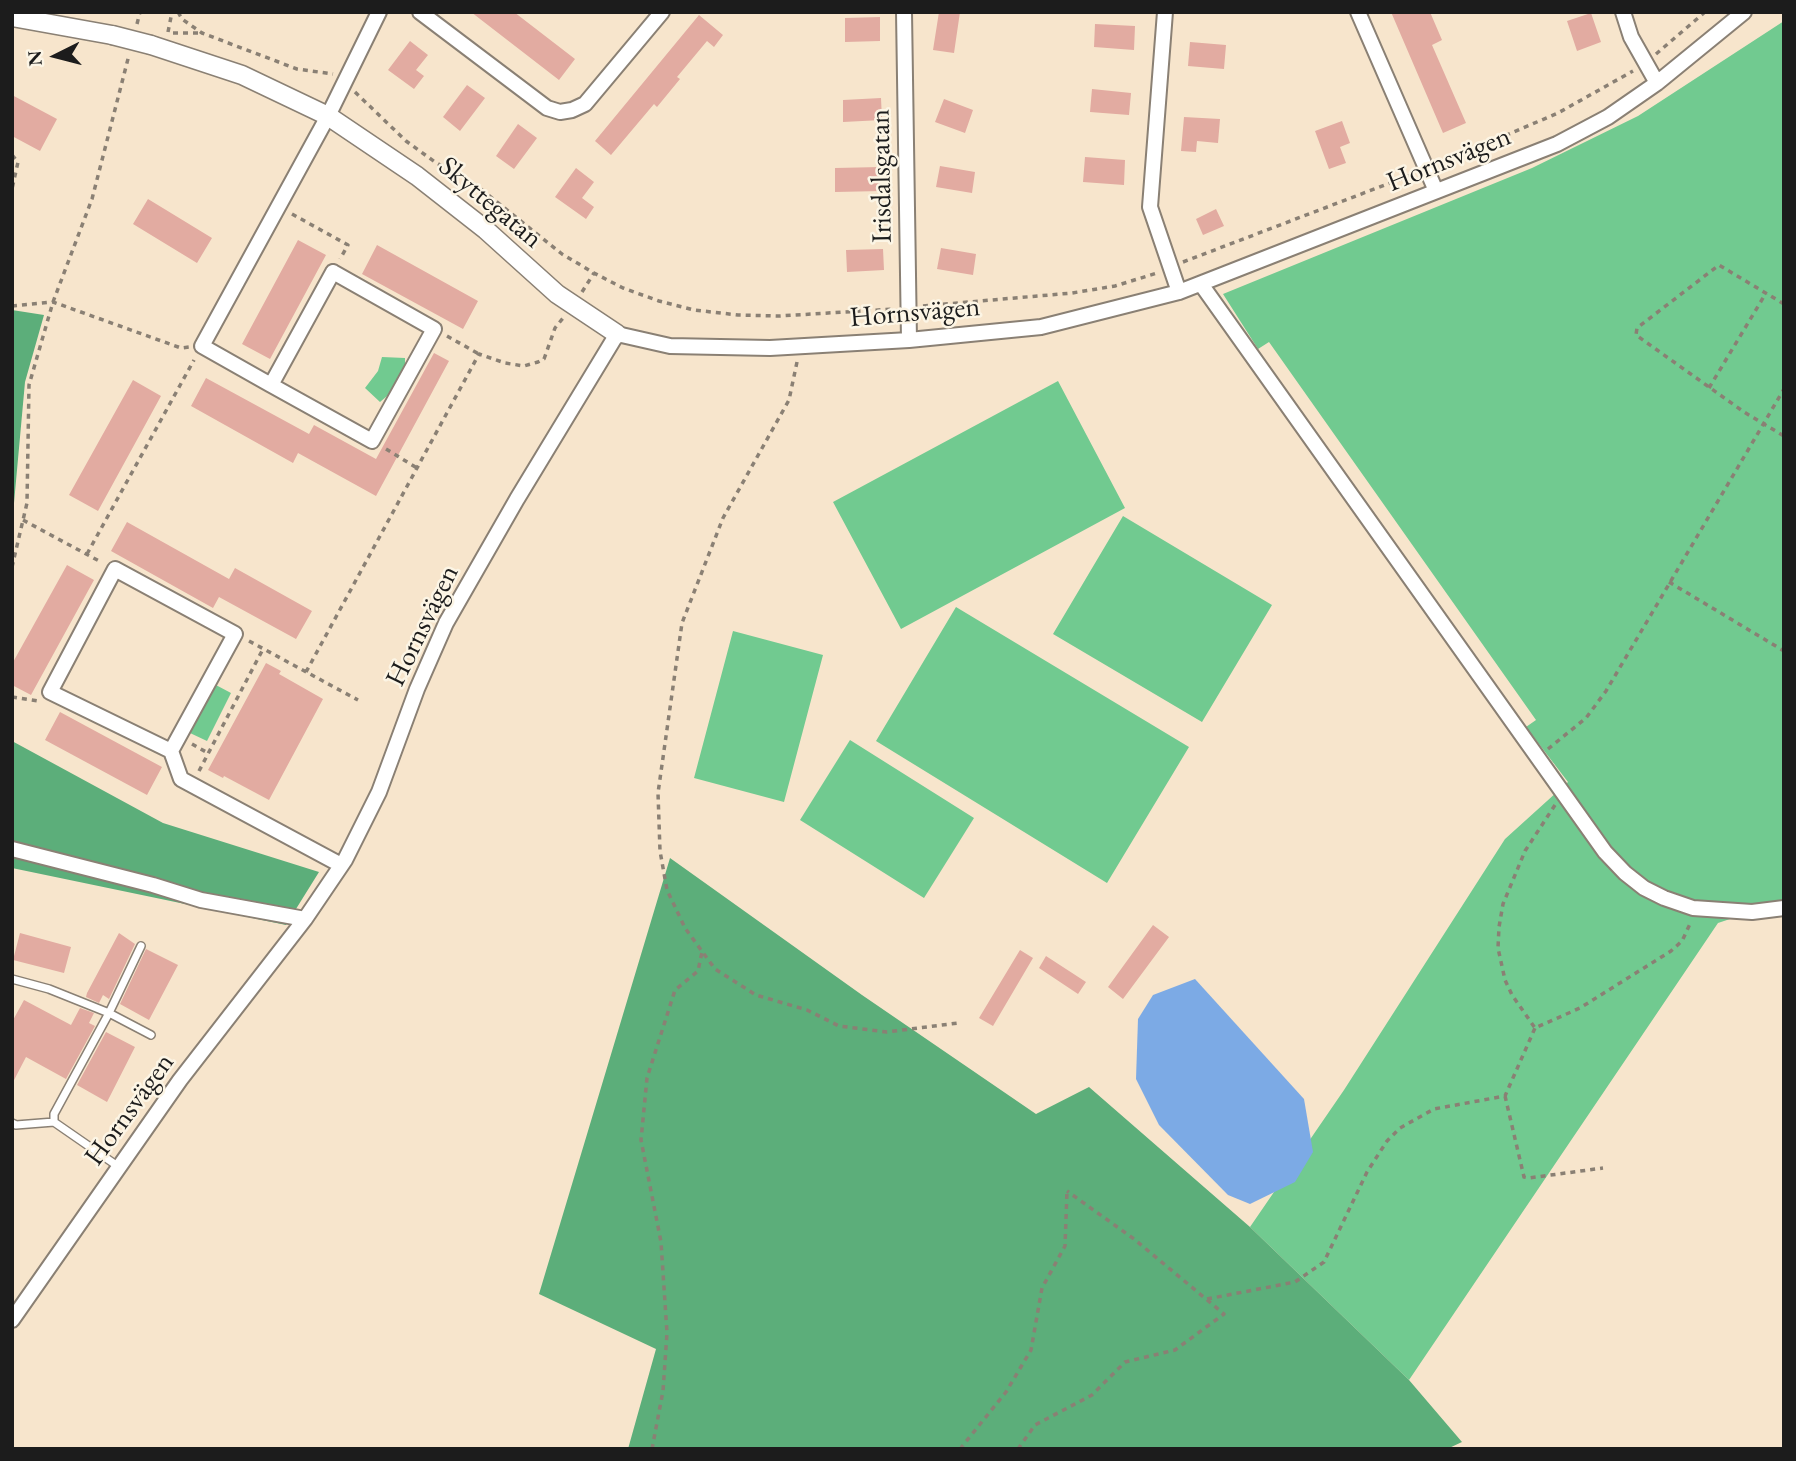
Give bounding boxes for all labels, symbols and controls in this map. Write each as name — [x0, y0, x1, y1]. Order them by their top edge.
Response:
north arrow — [21, 21, 91, 91]
text: N — [21, 49, 48, 67]
street label: Irisdalsgatan — [864, 109, 900, 243]
street label: Hornsvägen — [1382, 120, 1516, 200]
street label: Skyttegatan — [431, 150, 549, 256]
street label: Hornsvägen — [848, 291, 982, 335]
street label: Hornsvägen — [379, 560, 467, 692]
street label: Hornsvägen — [78, 1047, 182, 1173]

